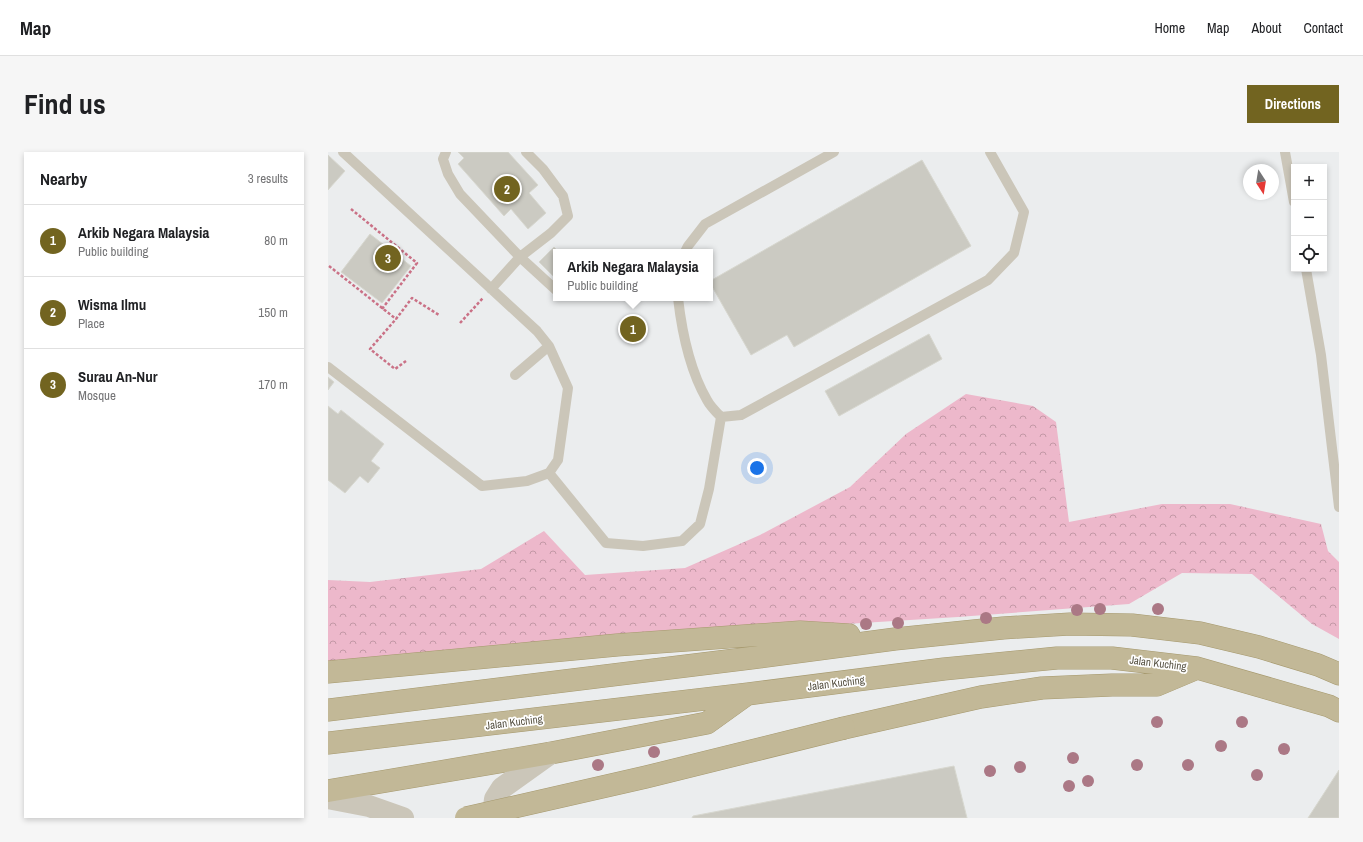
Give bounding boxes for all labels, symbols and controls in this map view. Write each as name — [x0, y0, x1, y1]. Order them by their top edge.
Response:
text: Map — [20, 15, 51, 41]
text: Home — [1154, 19, 1185, 37]
text: Map — [1207, 19, 1229, 37]
text: About — [1251, 19, 1281, 37]
text: Contact — [1303, 19, 1343, 37]
text: Find us — [24, 85, 106, 123]
button: Directions — [1247, 85, 1339, 123]
north arrow — [1243, 164, 1279, 200]
map controls — [1291, 164, 1327, 272]
button: + — [1291, 164, 1327, 200]
text: Nearby — [40, 167, 87, 190]
text: 3 results — [248, 170, 288, 187]
pin: 2 — [494, 174, 520, 204]
button: − — [1291, 200, 1327, 236]
text: Arkib Negara Malaysia — [78, 222, 209, 243]
text: 1 — [50, 232, 56, 249]
text: 80 m — [264, 232, 288, 249]
button: locate — [1291, 236, 1327, 272]
text: Public building — [78, 243, 149, 260]
pin: 3 — [375, 243, 401, 273]
popup — [553, 249, 713, 301]
text: Arkib Negara Malaysia — [567, 256, 699, 277]
text: Public building — [567, 277, 638, 294]
text: Wisma Ilmu — [78, 294, 146, 315]
text: 2 — [50, 304, 56, 321]
text: 150 m — [258, 304, 288, 321]
pin: 1 — [620, 314, 646, 344]
text: Place — [78, 315, 105, 332]
text: Surau An-Nur — [78, 366, 158, 387]
text: 3 — [50, 376, 56, 393]
text: 170 m — [258, 376, 288, 393]
text: Mosque — [78, 387, 116, 404]
your location — [747, 458, 767, 478]
street label: Jalan Kuching — [1129, 653, 1187, 673]
street label: Jalan Kuching — [807, 673, 865, 693]
street label: Jalan Kuching — [485, 712, 543, 732]

